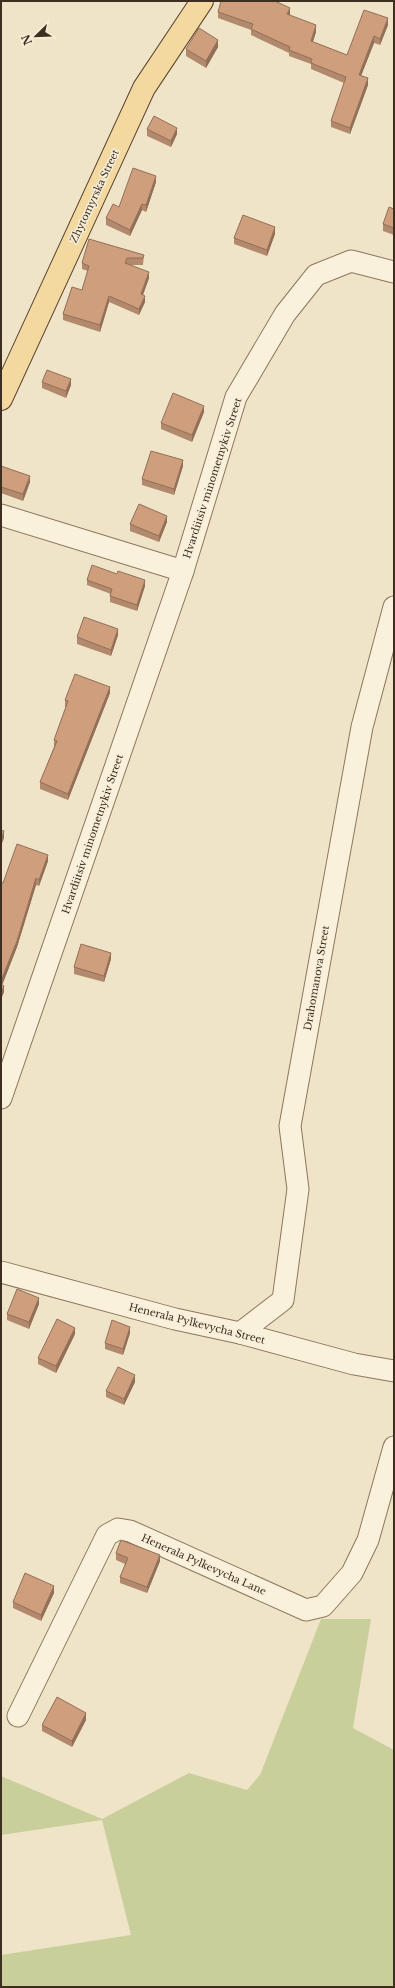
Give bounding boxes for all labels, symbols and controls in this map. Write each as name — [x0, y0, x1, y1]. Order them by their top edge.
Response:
north arrow — [16, 16, 56, 56]
text: N — [18, 32, 35, 47]
street label: Zhytomyrska Street — [67, 147, 122, 245]
street label: Hvardiitsiv minometnykiv Street — [180, 396, 245, 560]
street label: Hvardiitsiv minometnykiv Street — [59, 752, 126, 916]
street label: Drahomanova Street — [301, 924, 332, 1032]
street label: Henerala Pylkevycha Street — [127, 1300, 267, 1347]
street label: Henerala Pylkevycha Lane — [139, 1531, 268, 1598]

